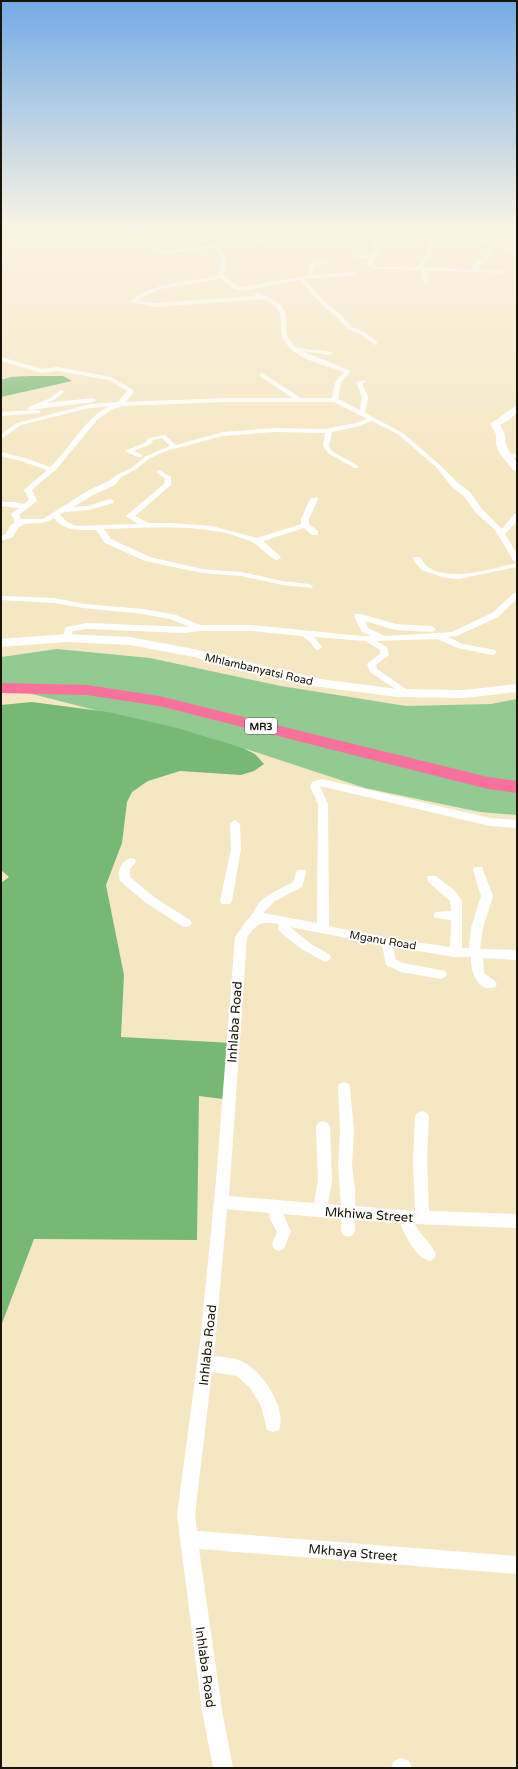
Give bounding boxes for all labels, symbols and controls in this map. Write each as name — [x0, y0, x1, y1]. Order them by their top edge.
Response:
street label: Mhlambanyatsi Road — [204, 651, 314, 688]
road number: MR3 — [245, 718, 277, 734]
street label: Mganu Road — [349, 928, 417, 953]
street label: Inhlaba Road — [224, 981, 246, 1063]
street label: Mkhiwa Street — [324, 1204, 414, 1226]
street label: Inhlaba Road — [196, 1304, 220, 1386]
street label: Mkhaya Street — [308, 1541, 398, 1565]
street label: Inhlaba Road — [191, 1626, 219, 1709]

